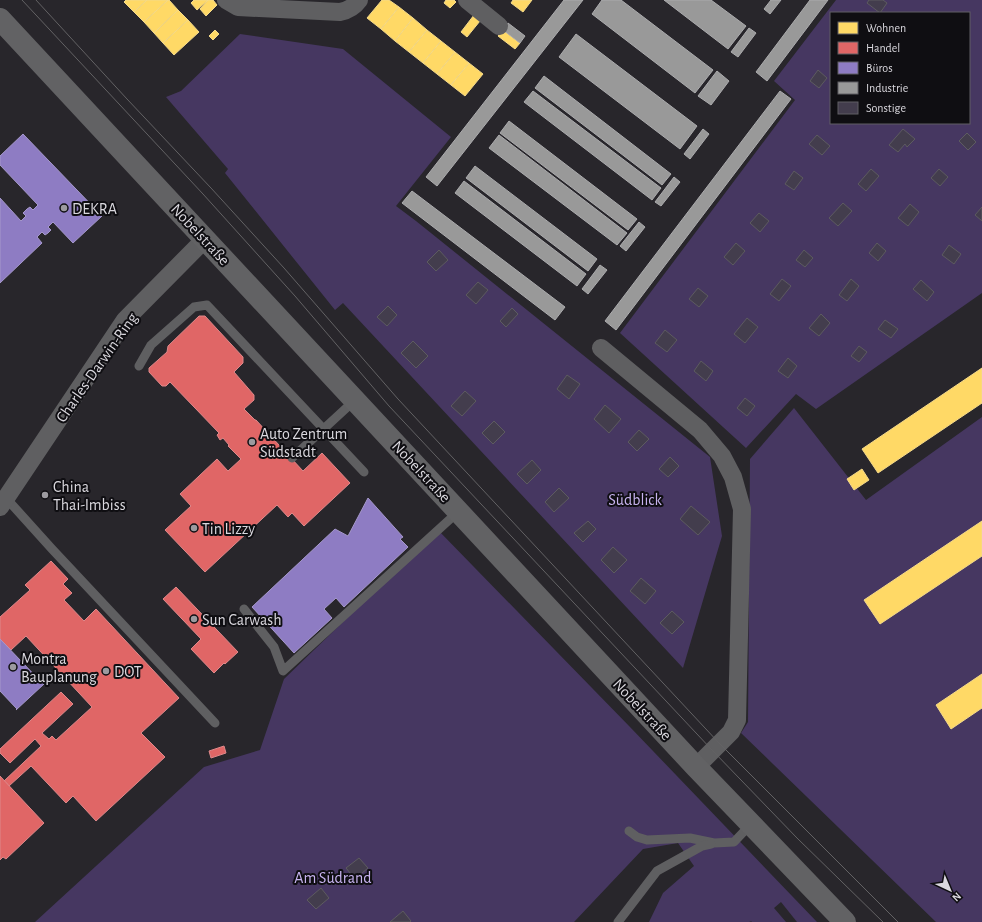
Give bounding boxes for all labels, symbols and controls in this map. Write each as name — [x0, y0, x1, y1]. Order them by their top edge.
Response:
legend — [830, 12, 970, 124]
text: Wohnen — [866, 22, 906, 34]
text: Handel — [866, 42, 900, 54]
text: Büros — [866, 62, 893, 74]
text: Industrie — [866, 82, 908, 94]
text: Sonstige — [866, 102, 906, 114]
place label: DEKRA — [72, 201, 117, 217]
street label: Nobelstraße — [168, 201, 233, 269]
marker: DEKRA — [59, 203, 69, 213]
street label: Charles-Darwin-Ring — [53, 310, 141, 425]
place label: Auto Zentrum Südstadt — [260, 426, 347, 460]
marker: Auto Zentrum Südstadt — [247, 437, 257, 447]
street label: Nobelstraße — [389, 438, 454, 506]
place label: China Thai-Imbiss — [53, 479, 126, 513]
marker: China Thai-Imbiss — [40, 490, 50, 500]
park label: Südblick — [608, 492, 662, 508]
place label: Tin Lizzy — [202, 521, 255, 538]
marker: Tin Lizzy — [189, 523, 199, 533]
place label: Sun Carwash — [202, 612, 282, 628]
marker: Sun Carwash — [189, 614, 199, 624]
place label: Montra Bauplanung — [21, 651, 97, 685]
marker: Montra Bauplanung — [8, 662, 18, 672]
place label: DOT — [114, 664, 142, 680]
marker: DOT — [101, 666, 111, 676]
street label: Nobelstraße — [610, 676, 675, 744]
park label: Am Südrand — [294, 870, 372, 886]
north arrow — [930, 870, 970, 910]
text: N — [950, 890, 963, 903]

